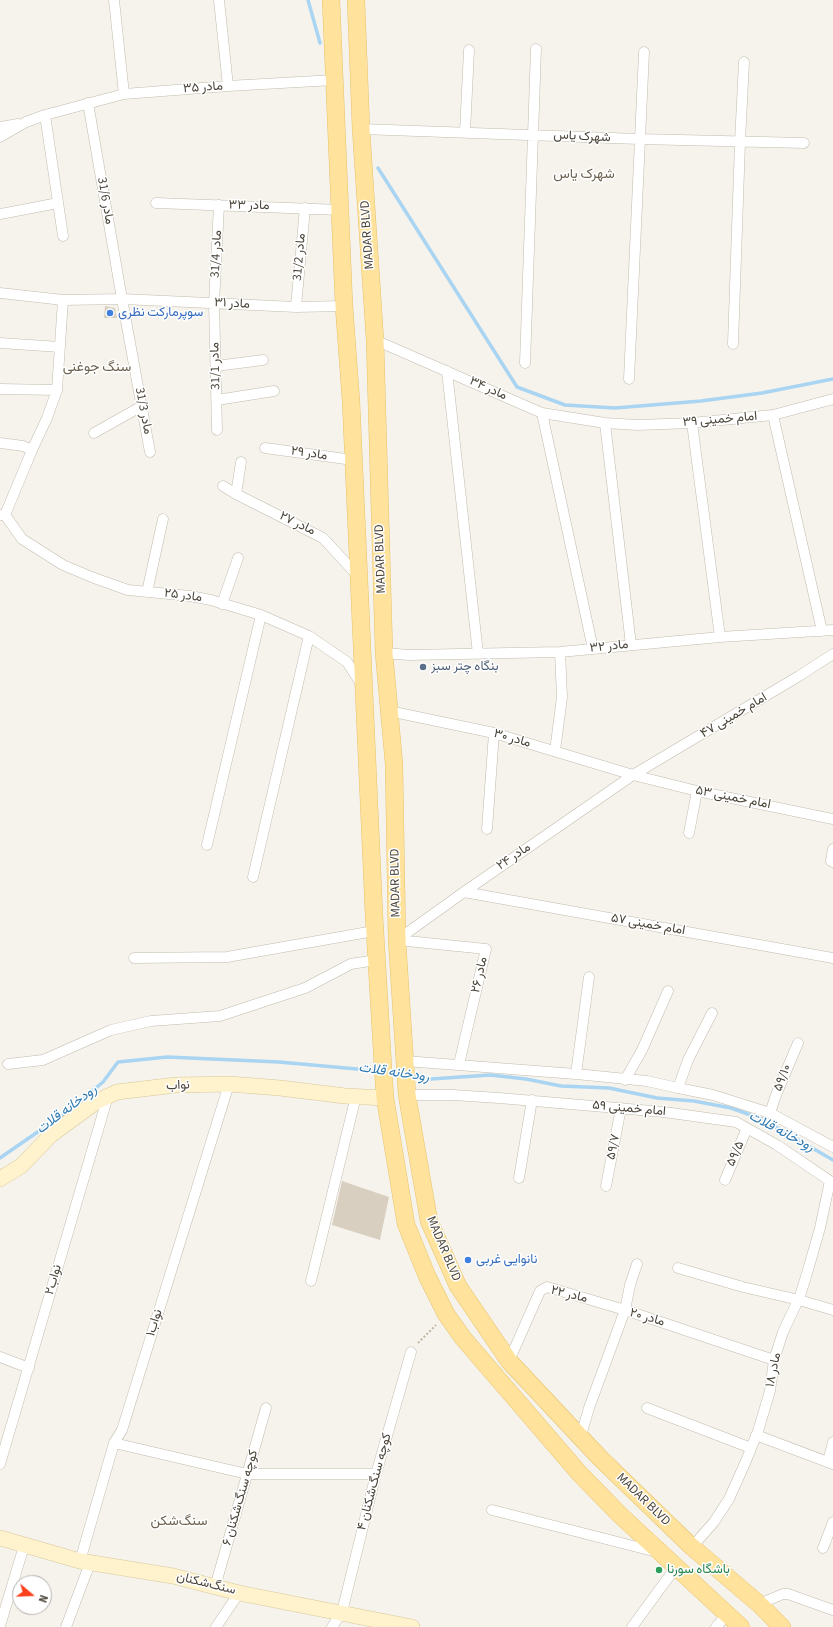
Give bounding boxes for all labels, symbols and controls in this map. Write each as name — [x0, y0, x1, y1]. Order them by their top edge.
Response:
street label: مادر ۳۵ — [183, 79, 223, 97]
street label: شهرک یاس — [553, 128, 611, 146]
district label: شهرک یاس — [553, 167, 615, 183]
street label: مادر 31/6 — [93, 176, 117, 226]
street label: مادر ۳۳ — [229, 198, 269, 214]
street label: MADAR BLVD — [358, 200, 378, 270]
street label: مادر 31/4 — [208, 230, 226, 278]
street label: مادر 31/2 — [290, 233, 310, 281]
street label: مادر ۳۱ — [214, 295, 250, 313]
place label: سوپرمارکت نظری — [118, 305, 203, 321]
marker: سوپرمارکت نظری — [105, 308, 115, 318]
street label: مادر 31/1 — [208, 342, 224, 390]
district label: سنگ جوغنی — [63, 360, 131, 376]
street label: مادر ۳۴ — [467, 374, 509, 404]
street label: مادر 31/3 — [131, 386, 155, 436]
street label: امام خمینی ۳۹ — [682, 409, 758, 431]
street label: مادر ۲۹ — [290, 444, 328, 464]
street label: مادر ۲۷ — [276, 509, 318, 539]
street label: MADAR BLVD — [372, 524, 390, 594]
street label: مادر ۲۵ — [163, 586, 203, 606]
street label: مادر ۳۲ — [589, 637, 629, 657]
place label: بنگاه چتر سبز — [431, 659, 499, 675]
marker: بنگاه چتر سبز — [418, 662, 428, 672]
street label: امام خمینی ۴۷ — [698, 690, 770, 742]
street label: مادر ۳۰ — [492, 726, 532, 752]
street label: امام خمینی ۵۳ — [694, 783, 772, 813]
street label: مادر ۲۴ — [494, 840, 534, 874]
street label: MADAR BLVD — [388, 848, 404, 918]
street label: امام خمینی ۵۷ — [610, 911, 686, 939]
street label: مادر ۲۶ — [468, 955, 492, 995]
water label: رودخانه قلات — [357, 1060, 431, 1086]
street label: ۵۹/۱۰ — [771, 1062, 795, 1094]
street label: نواب — [166, 1078, 190, 1094]
water label: رودخانه قلات — [33, 1082, 101, 1138]
street label: امام خمینی ۵۹ — [592, 1098, 666, 1120]
water label: رودخانه قلات — [745, 1108, 817, 1156]
street label: ۵۹/۷ — [604, 1133, 624, 1161]
street label: ۵۹/۵ — [724, 1139, 748, 1169]
street label: MADAR BLVD — [422, 1214, 464, 1284]
place label: نانوایی غربی — [476, 1252, 537, 1268]
marker: نانوایی غربی — [463, 1255, 473, 1265]
street label: نواب۲ — [42, 1263, 66, 1297]
street label: مادر ۲۲ — [549, 1283, 589, 1307]
street label: مادر ۲۰ — [628, 1306, 666, 1330]
street label: نواب۱ — [144, 1308, 166, 1338]
street label: مادر ۱۸ — [763, 1351, 785, 1389]
street label: کوچه سنگ‌شکنان ۴ — [355, 1432, 395, 1532]
street label: کوچه سنگ‌شکنان ۶ — [220, 1448, 262, 1548]
street label: MADAR BLVD — [613, 1470, 673, 1530]
district label: سنگ‌شکن — [150, 1514, 208, 1530]
place label: باشگاه سورنا — [667, 1562, 730, 1578]
marker: باشگاه سورنا — [654, 1565, 664, 1575]
street label: سنگ‌شکنان — [175, 1569, 237, 1599]
north arrow — [12, 1575, 52, 1615]
text: N — [35, 1593, 51, 1605]

